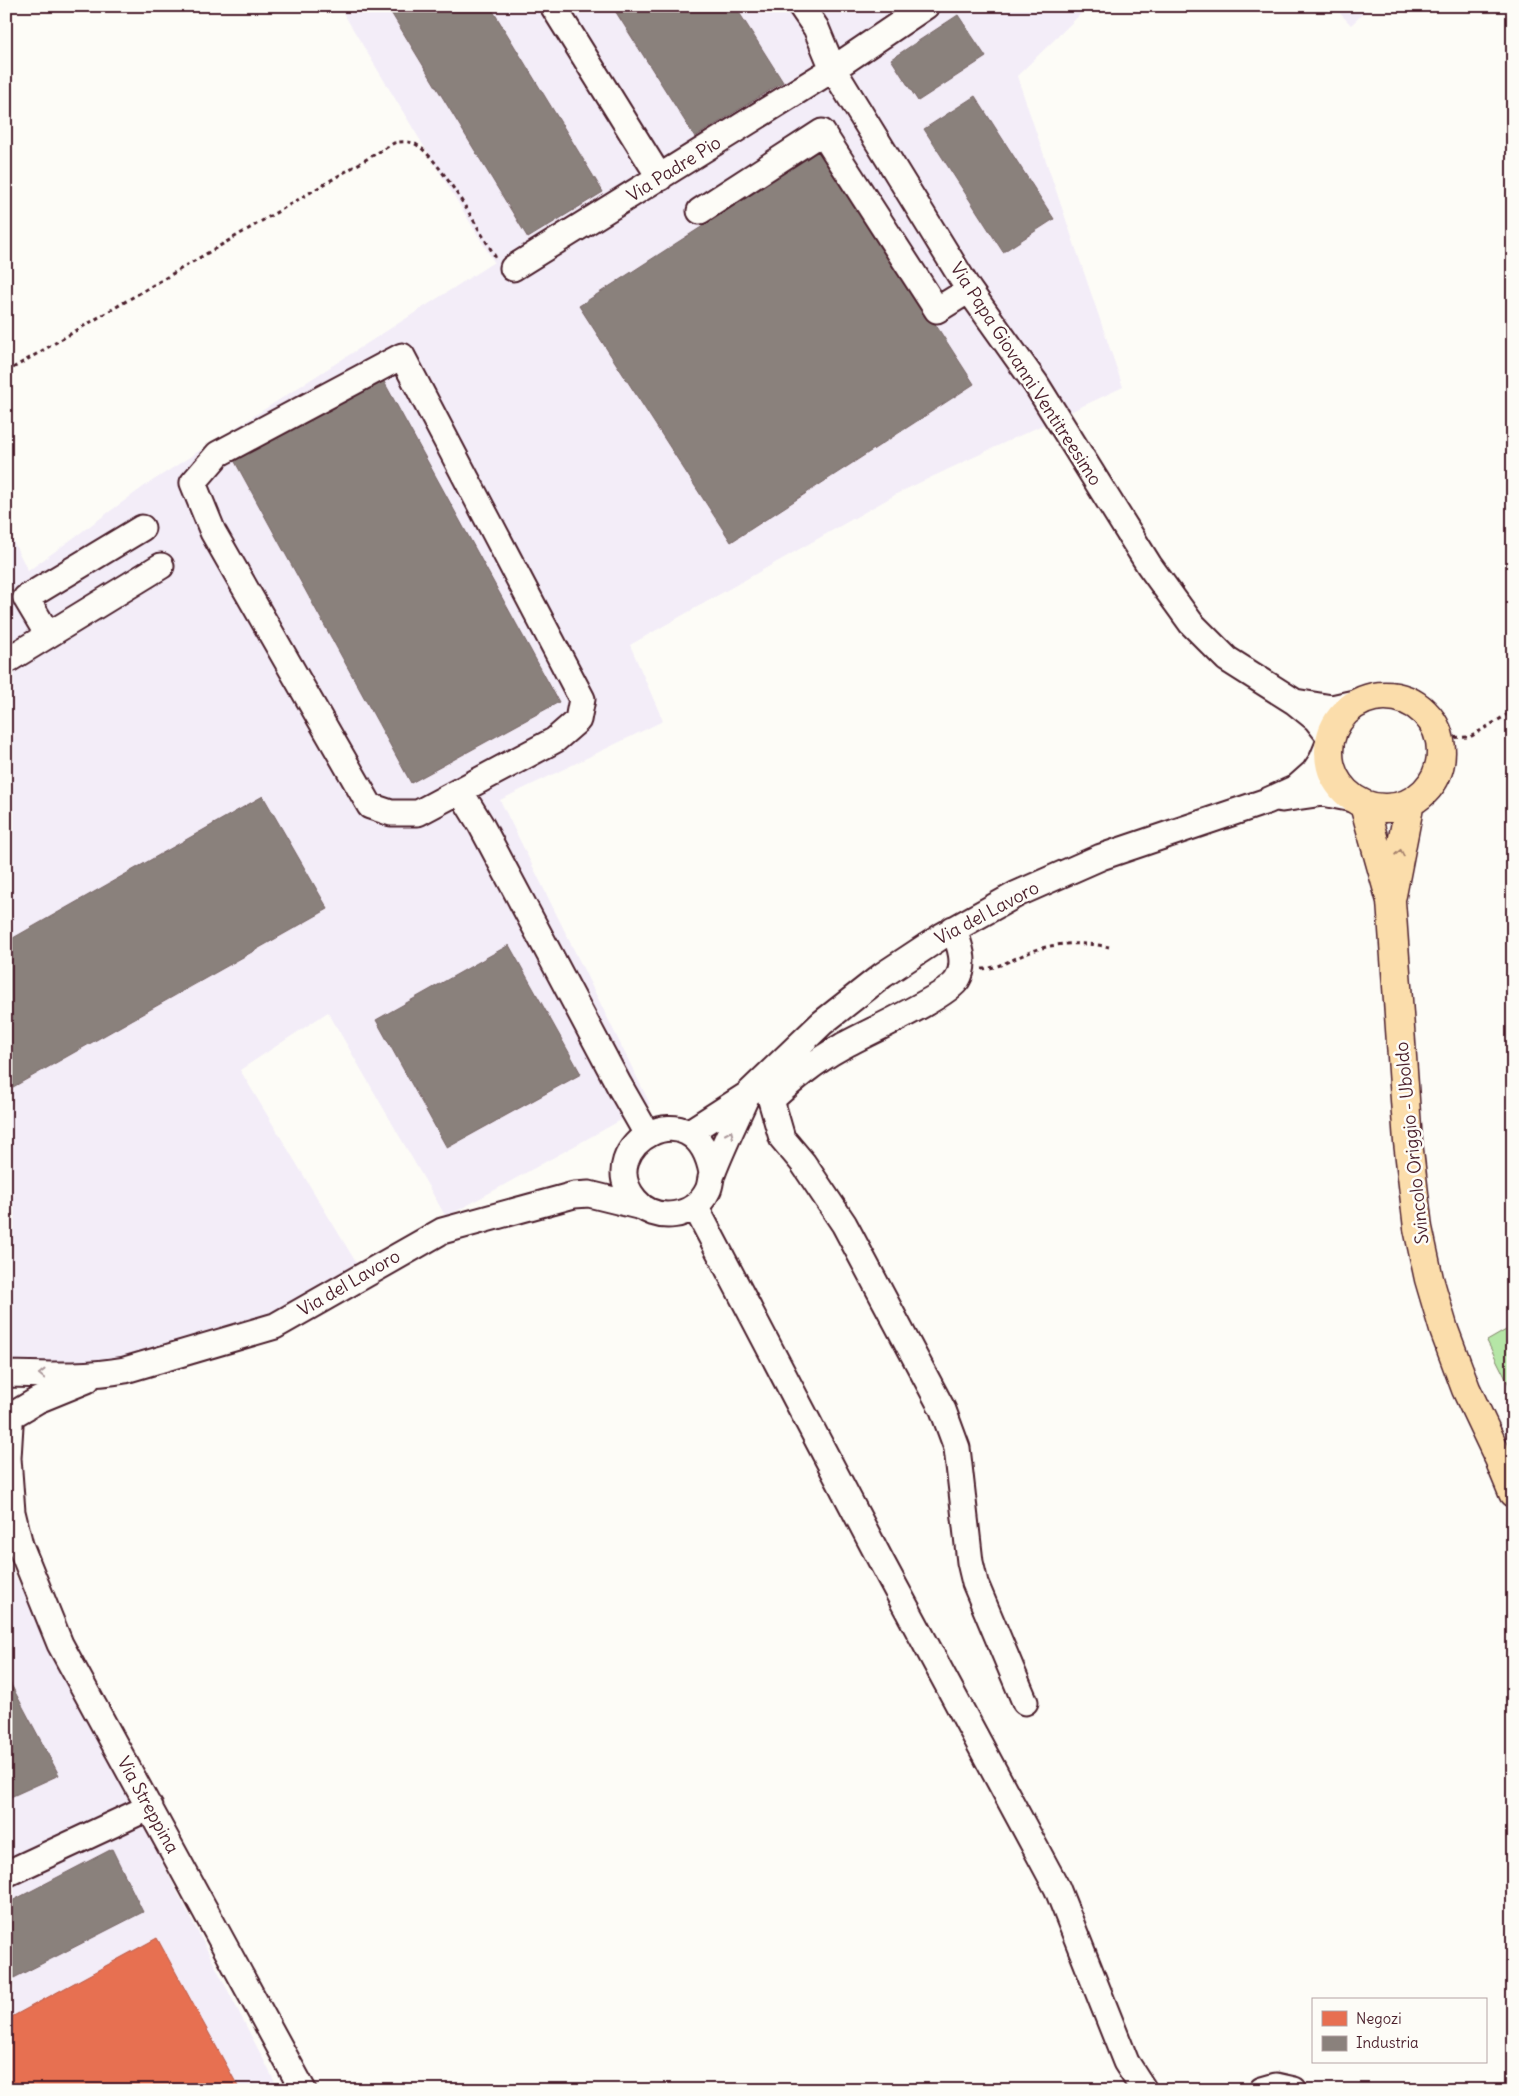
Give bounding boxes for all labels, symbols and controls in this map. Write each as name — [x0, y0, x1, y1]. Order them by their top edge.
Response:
street label: Via Padre Pio — [622, 131, 725, 207]
street label: Via Papa Giovanni Ventitreesimo — [946, 258, 1107, 490]
one-way arrow — [1395, 849, 1405, 858]
street label: Via del Lavoro — [931, 876, 1043, 950]
street label: Svincolo Origgio - Uboldo — [1389, 1041, 1434, 1245]
one-way arrow — [723, 1130, 734, 1139]
street label: Via del Lavoro — [293, 1244, 404, 1321]
one-way arrow — [38, 1369, 46, 1380]
street label: Via Streppina — [112, 1752, 185, 1857]
legend — [1312, 1998, 1486, 2064]
text: Negozi — [1356, 2009, 1402, 2028]
text: Industria — [1356, 2033, 1419, 2052]

